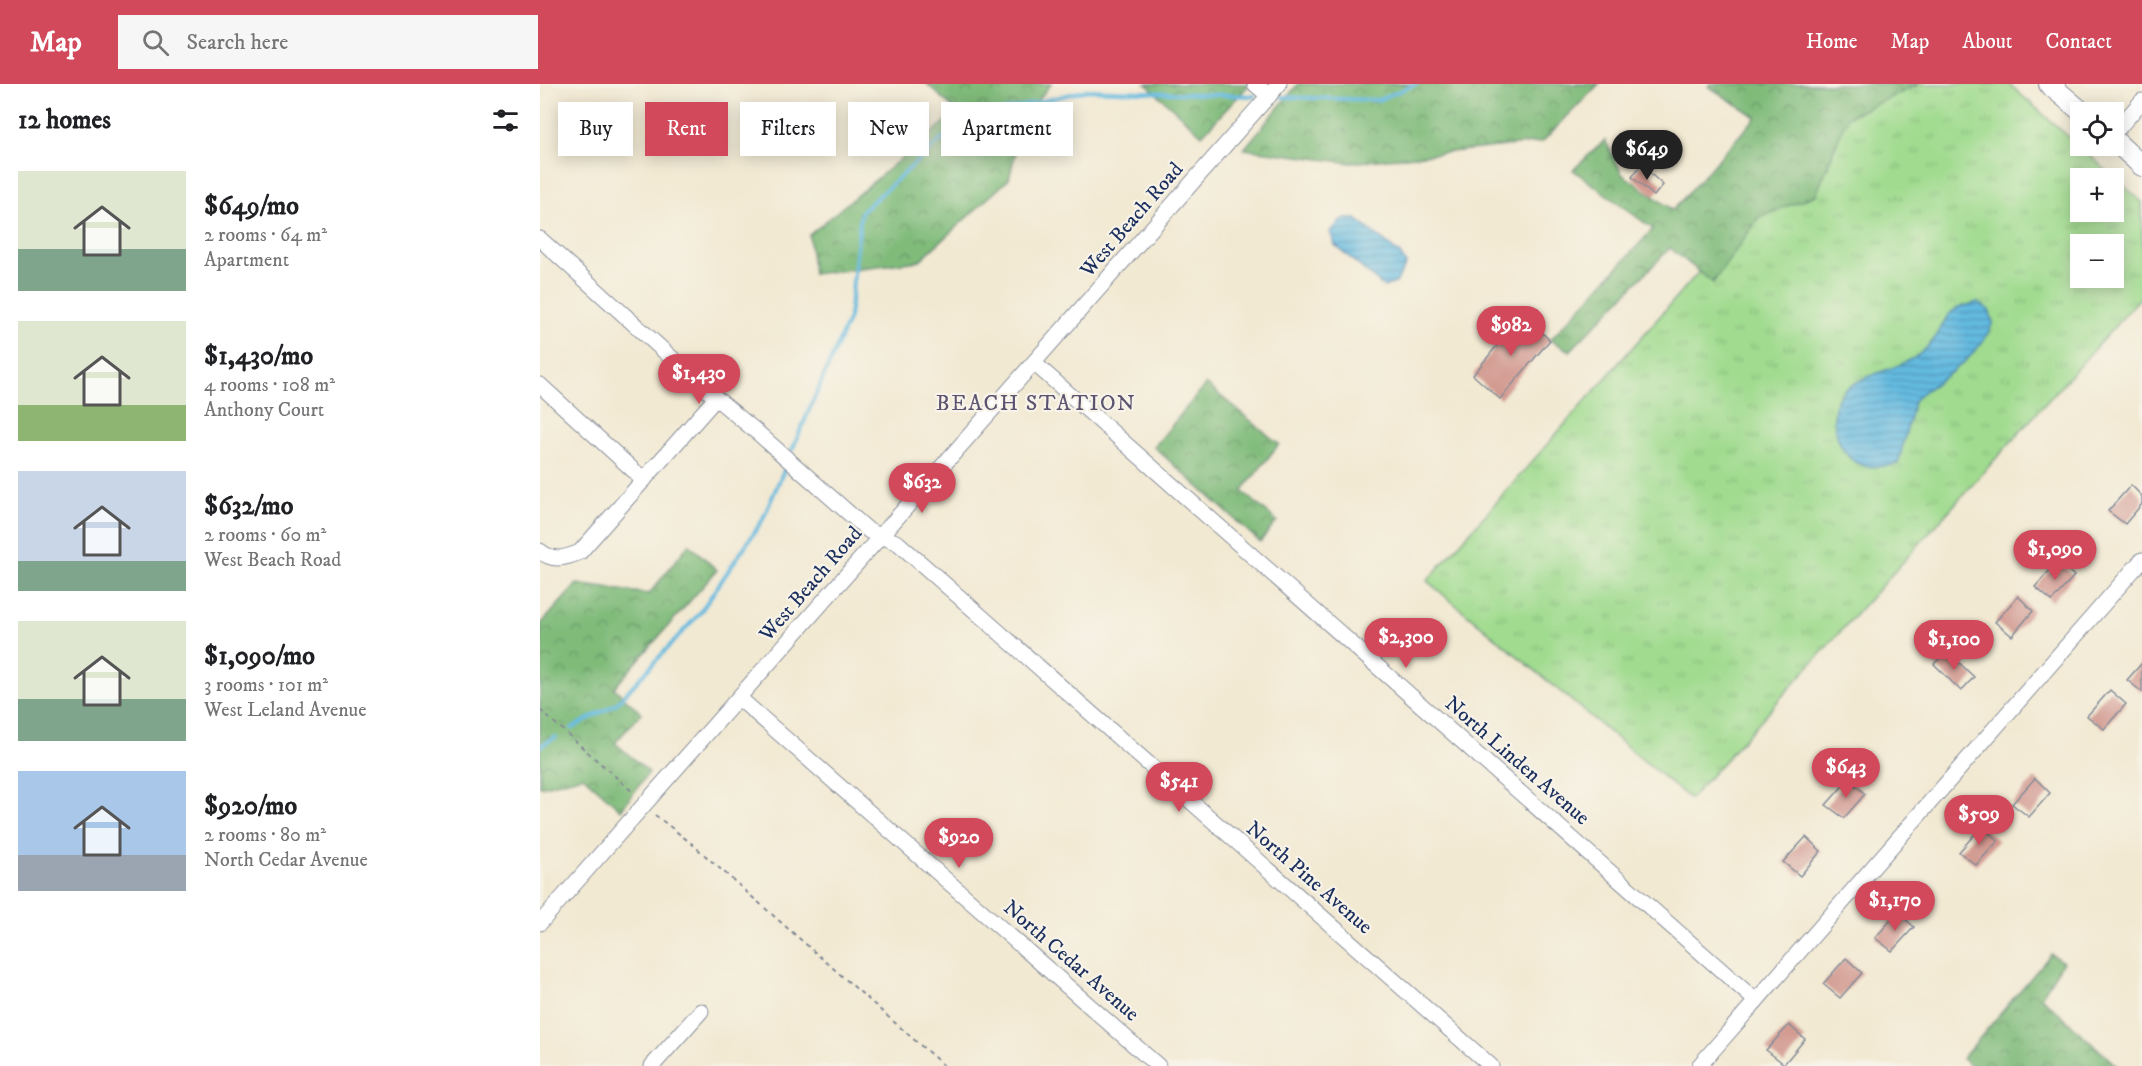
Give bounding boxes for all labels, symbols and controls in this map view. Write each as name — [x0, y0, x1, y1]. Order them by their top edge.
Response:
search box — [118, 15, 538, 69]
text: Map — [30, 25, 82, 60]
icon: search — [139, 26, 172, 59]
text: Search here — [187, 29, 288, 56]
text: Home — [1806, 29, 1858, 55]
text: Map — [1891, 29, 1929, 55]
text: About — [1962, 29, 2013, 55]
text: Contact — [2046, 29, 2112, 55]
chip: Buy — [558, 102, 633, 156]
chip: Rent — [645, 102, 728, 156]
chip: Filters — [740, 102, 836, 156]
chip: New — [848, 102, 929, 156]
chip: Apartment — [941, 102, 1073, 156]
map controls — [2070, 102, 2124, 288]
button: locate — [2070, 102, 2124, 156]
text: 12 homes — [18, 104, 111, 137]
icon: filters — [489, 104, 522, 137]
pin: $649 — [1611, 130, 1683, 181]
text: $649 — [1626, 137, 1668, 162]
street label: West Beach Road — [1074, 157, 1189, 284]
button: + — [2070, 168, 2124, 222]
text: $649/mo — [204, 190, 299, 223]
icon: home — [66, 195, 138, 267]
text: 2 rooms · 64 m² — [204, 223, 327, 248]
button: − — [2070, 234, 2124, 288]
text: Apartment — [204, 248, 289, 273]
pin: $982 — [1475, 306, 1547, 357]
text: $982 — [1491, 313, 1531, 338]
text: $1,430/mo — [204, 340, 313, 373]
icon: home — [66, 345, 138, 417]
pin: $1,430 — [650, 354, 748, 405]
text: $1,430 — [672, 361, 726, 386]
text: 4 rooms · 108 m² — [204, 373, 335, 398]
district label: BEACH STATION — [936, 390, 1136, 417]
text: Anthony Court — [204, 398, 324, 423]
pin: $632 — [886, 463, 958, 514]
text: $632 — [903, 470, 941, 495]
text: $632/mo — [204, 490, 293, 523]
icon: home — [66, 495, 138, 567]
street label: West Beach Road — [753, 521, 868, 648]
text: 2 rooms · 60 m² — [204, 523, 326, 548]
pin: $1,090 — [2006, 530, 2104, 581]
text: $1,090 — [2027, 537, 2083, 562]
text: West Beach Road — [204, 548, 341, 573]
pin: $2,300 — [1357, 618, 1455, 669]
pin: $1,100 — [1905, 620, 2003, 671]
text: $2,300 — [1378, 625, 1434, 650]
text: $1,100 — [1928, 627, 1980, 652]
text: $1,090/mo — [204, 640, 315, 673]
icon: home — [66, 645, 138, 717]
text: 3 rooms · 101 m² — [204, 673, 328, 698]
street label: North Linden Avenue — [1439, 691, 1595, 831]
text: West Leland Avenue — [204, 698, 367, 723]
pin: $643 — [1810, 748, 1882, 799]
text: $643 — [1826, 755, 1866, 780]
pin: $541 — [1143, 762, 1215, 813]
text: $541 — [1160, 769, 1198, 794]
text: $920/mo — [204, 790, 297, 823]
icon: home — [66, 795, 138, 867]
pin: $509 — [1943, 795, 2015, 846]
text: $509 — [1958, 802, 2000, 827]
street label: North Pine Avenue — [1240, 816, 1378, 940]
pin: $920 — [923, 818, 995, 869]
text: 2 rooms · 80 m² — [204, 823, 326, 848]
text: $920 — [938, 825, 980, 850]
text: North Cedar Avenue — [204, 848, 368, 873]
pin: $1,170 — [1846, 881, 1944, 932]
text: $1,170 — [1869, 888, 1921, 913]
street label: North Cedar Avenue — [998, 895, 1145, 1027]

